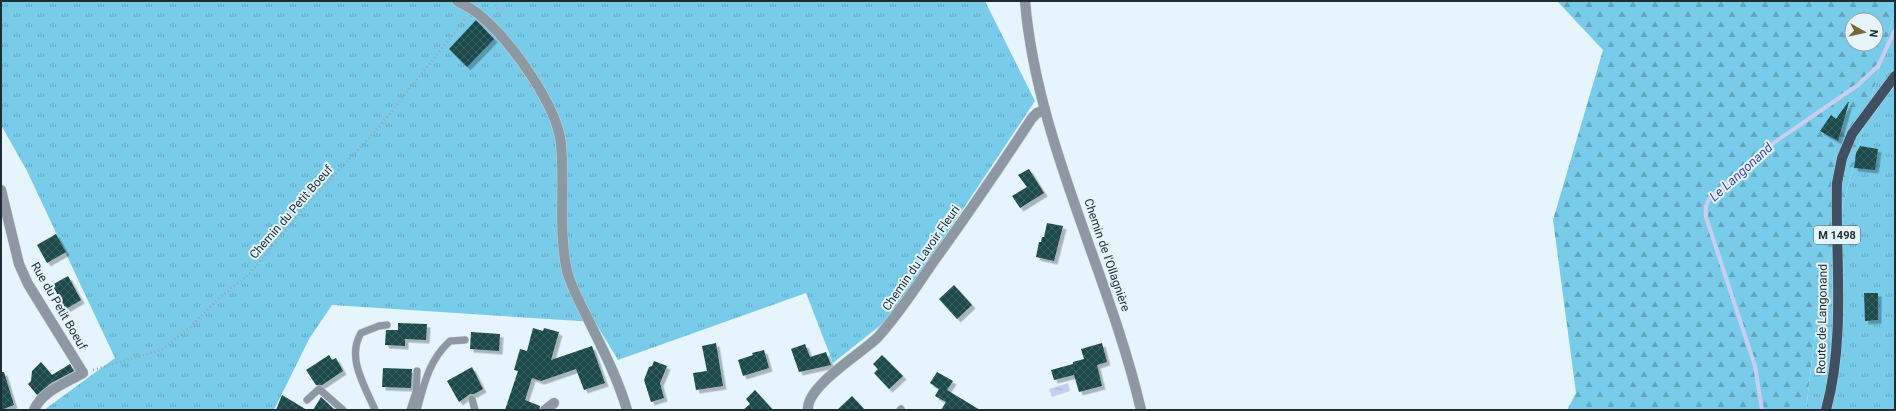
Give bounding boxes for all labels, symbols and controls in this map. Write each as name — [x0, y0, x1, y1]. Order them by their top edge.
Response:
north arrow — [1844, 12, 1884, 52]
text: N — [1866, 29, 1880, 38]
water label: Le Langonand — [1706, 139, 1776, 204]
street label: Chemin du Petit Boeuf — [247, 162, 336, 262]
street label: Chemin de l'Ollagnière — [1081, 197, 1133, 313]
street label: Chemin du Lavoir Fleuri — [879, 203, 963, 313]
road number: M 1498 — [1814, 226, 1860, 244]
street label: Rue du Petit Boeuf — [28, 260, 90, 353]
street label: Route de Langonand — [1814, 264, 1830, 374]

